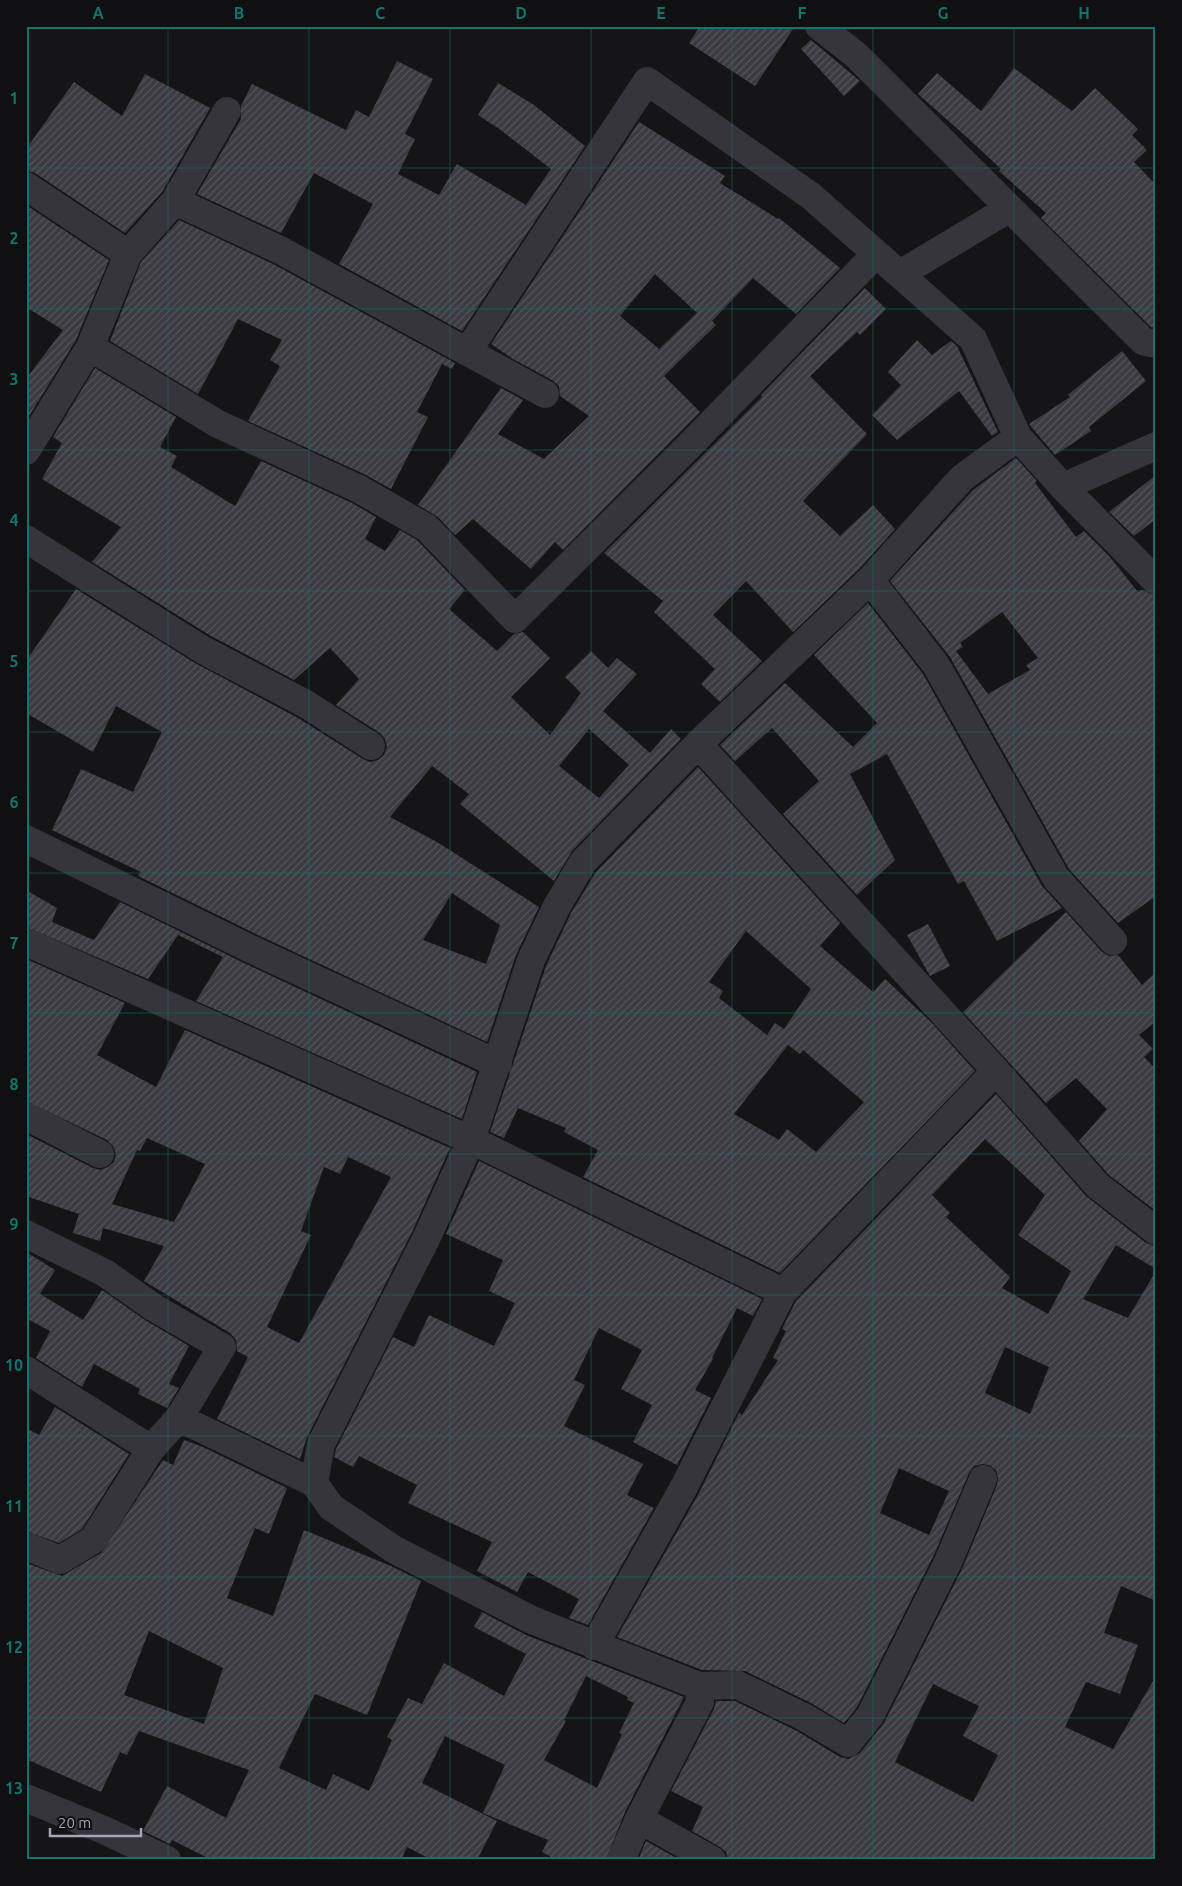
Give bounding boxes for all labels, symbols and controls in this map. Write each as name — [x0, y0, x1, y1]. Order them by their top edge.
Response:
text: A — [92, 4, 104, 22]
text: B — [234, 4, 244, 22]
text: C — [375, 4, 385, 22]
text: D — [515, 4, 527, 22]
text: E — [656, 4, 666, 22]
text: F — [798, 4, 807, 22]
text: G — [937, 4, 949, 22]
text: H — [1078, 4, 1090, 22]
text: 1 — [9, 89, 19, 107]
text: 2 — [9, 229, 19, 247]
text: 3 — [9, 370, 19, 388]
text: 4 — [9, 511, 19, 529]
text: 5 — [9, 652, 19, 670]
text: 6 — [9, 793, 19, 811]
text: 7 — [9, 934, 19, 952]
text: 8 — [9, 1075, 19, 1093]
text: 9 — [9, 1215, 19, 1233]
text: 10 — [5, 1356, 23, 1374]
text: 11 — [5, 1497, 23, 1515]
text: 12 — [5, 1638, 23, 1656]
text: 13 — [5, 1779, 23, 1797]
scale bar — [50, 1806, 141, 1838]
text: 20 m — [58, 1814, 91, 1831]

